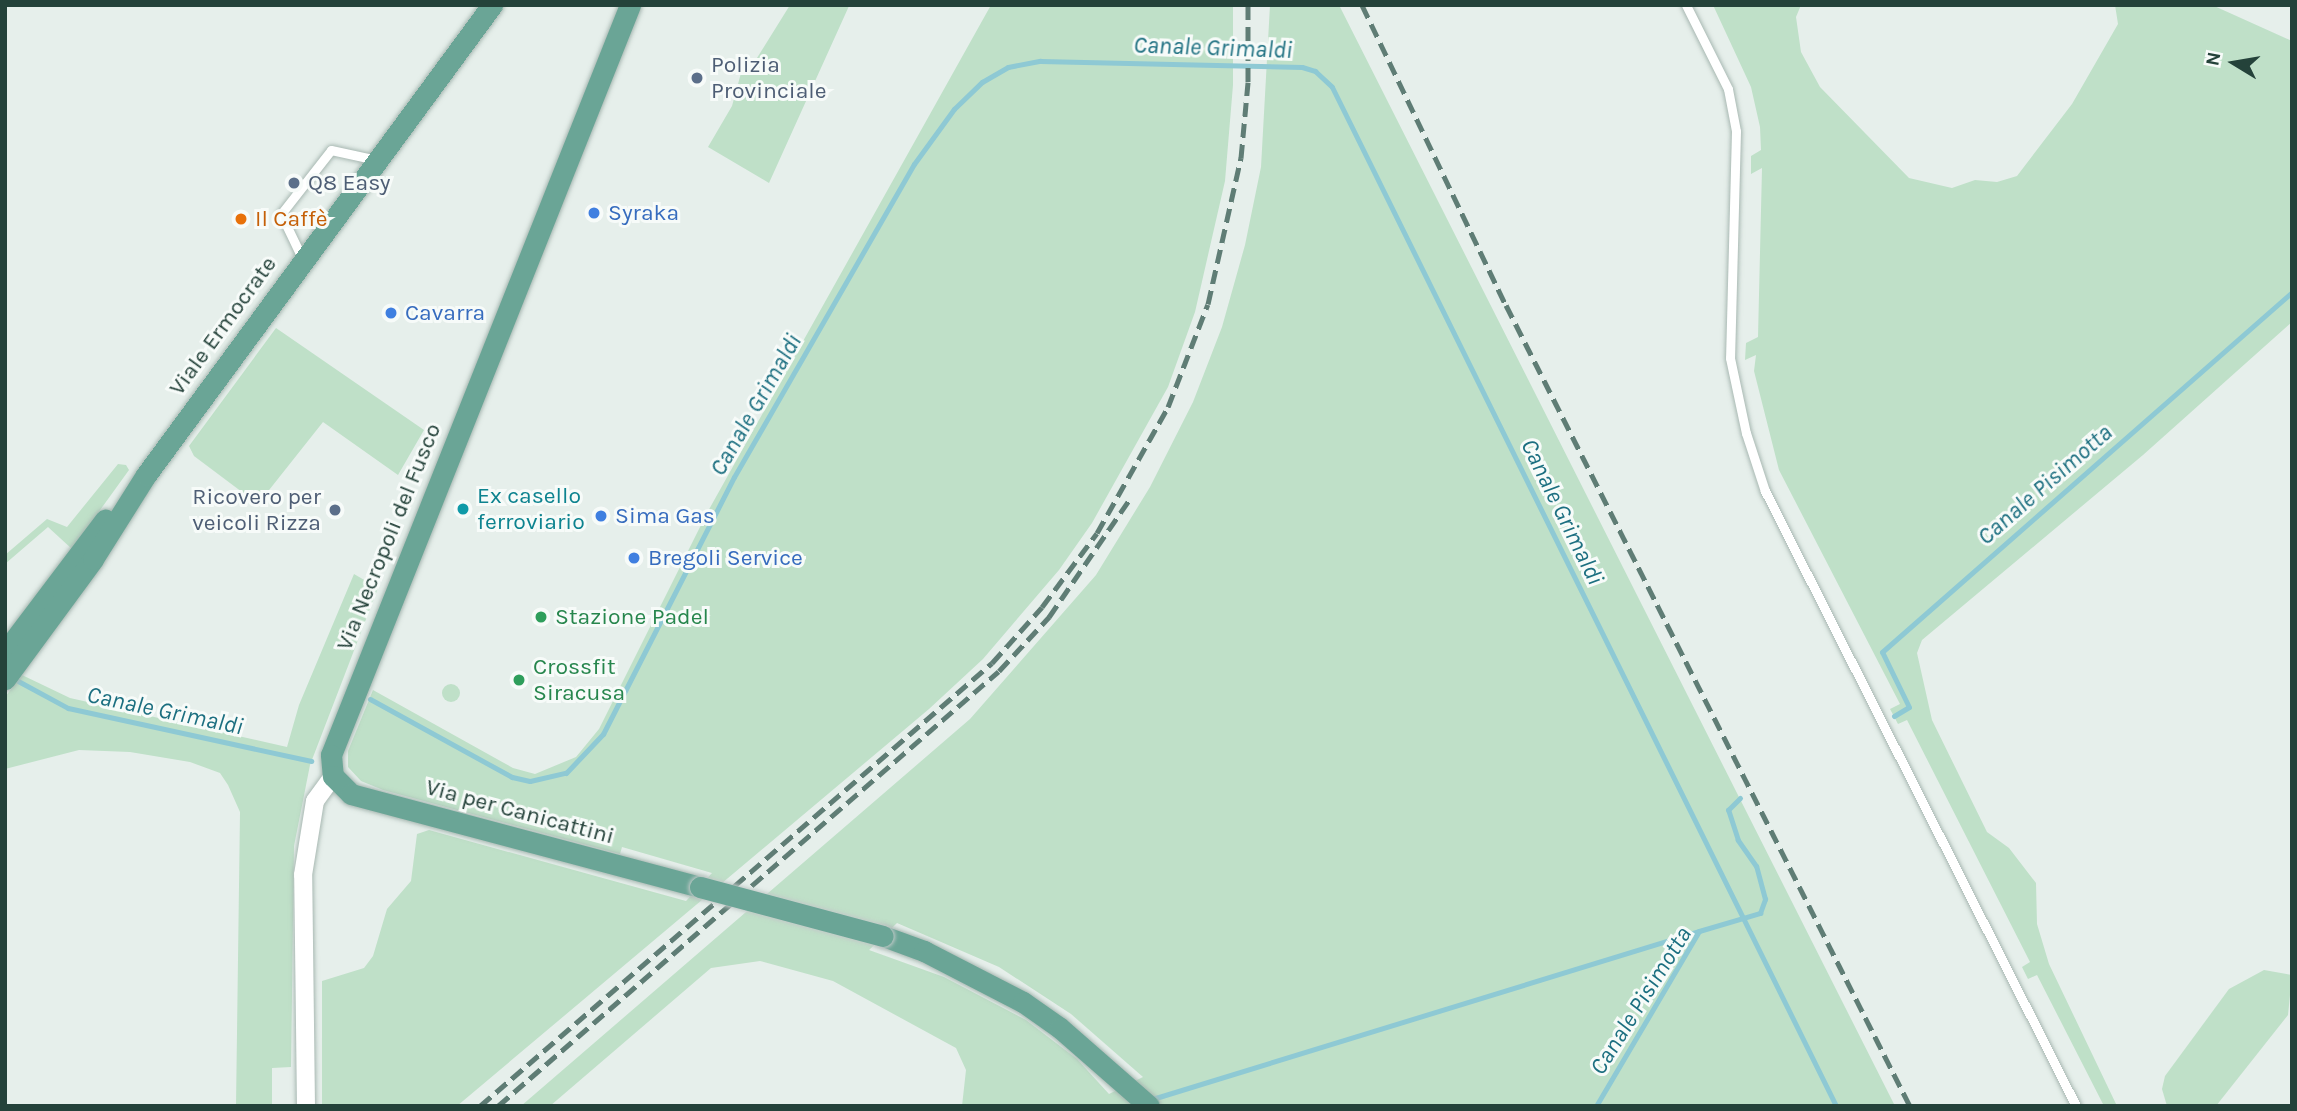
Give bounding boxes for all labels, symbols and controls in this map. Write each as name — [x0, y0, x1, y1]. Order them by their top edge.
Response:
north arrow — [2199, 28, 2269, 98]
water label: Canale Grimaldi — [1133, 31, 1293, 65]
text: N — [2201, 50, 2225, 68]
place label: Polizia Provinciale — [711, 51, 827, 105]
marker: Polizia Provinciale — [689, 70, 705, 86]
place label: Q8 Easy — [308, 169, 391, 197]
marker: Q8 Easy — [286, 175, 302, 191]
place label: Syraka — [608, 199, 679, 227]
place label: Il Caffè — [255, 205, 328, 233]
marker: Syraka — [586, 205, 602, 221]
marker: Il Caffè — [233, 211, 249, 227]
street label: Viale Ermocrate — [163, 251, 283, 401]
place label: Cavarra — [405, 299, 485, 327]
marker: Cavarra — [383, 305, 399, 321]
water label: Canale Grimaldi — [704, 329, 808, 481]
water label: Canale Pisimotta — [1972, 419, 2118, 551]
street label: Via Necropoli del Fusco — [331, 420, 447, 654]
water label: Canale Grimaldi — [1514, 434, 1610, 590]
place label: Ex casello ferroviario — [477, 482, 585, 536]
place label: Ricovero per veicoli Rizza — [192, 483, 321, 537]
marker: Ex casello ferroviario — [455, 501, 471, 517]
marker: Ricovero per veicoli Rizza — [327, 502, 343, 518]
place label: Sima Gas — [615, 502, 715, 530]
marker: Sima Gas — [593, 508, 609, 524]
place label: Bregoli Service — [648, 544, 803, 572]
marker: Bregoli Service — [626, 550, 642, 566]
place label: Stazione Padel — [555, 603, 709, 631]
marker: Stazione Padel — [533, 609, 549, 625]
place label: Crossfit Siracusa — [533, 653, 625, 707]
marker: Crossfit Siracusa — [511, 672, 527, 688]
water label: Canale Grimaldi — [84, 680, 246, 742]
street label: Via per Canicattini — [423, 774, 617, 850]
water label: Canale Pisimotta — [1584, 922, 1698, 1080]

